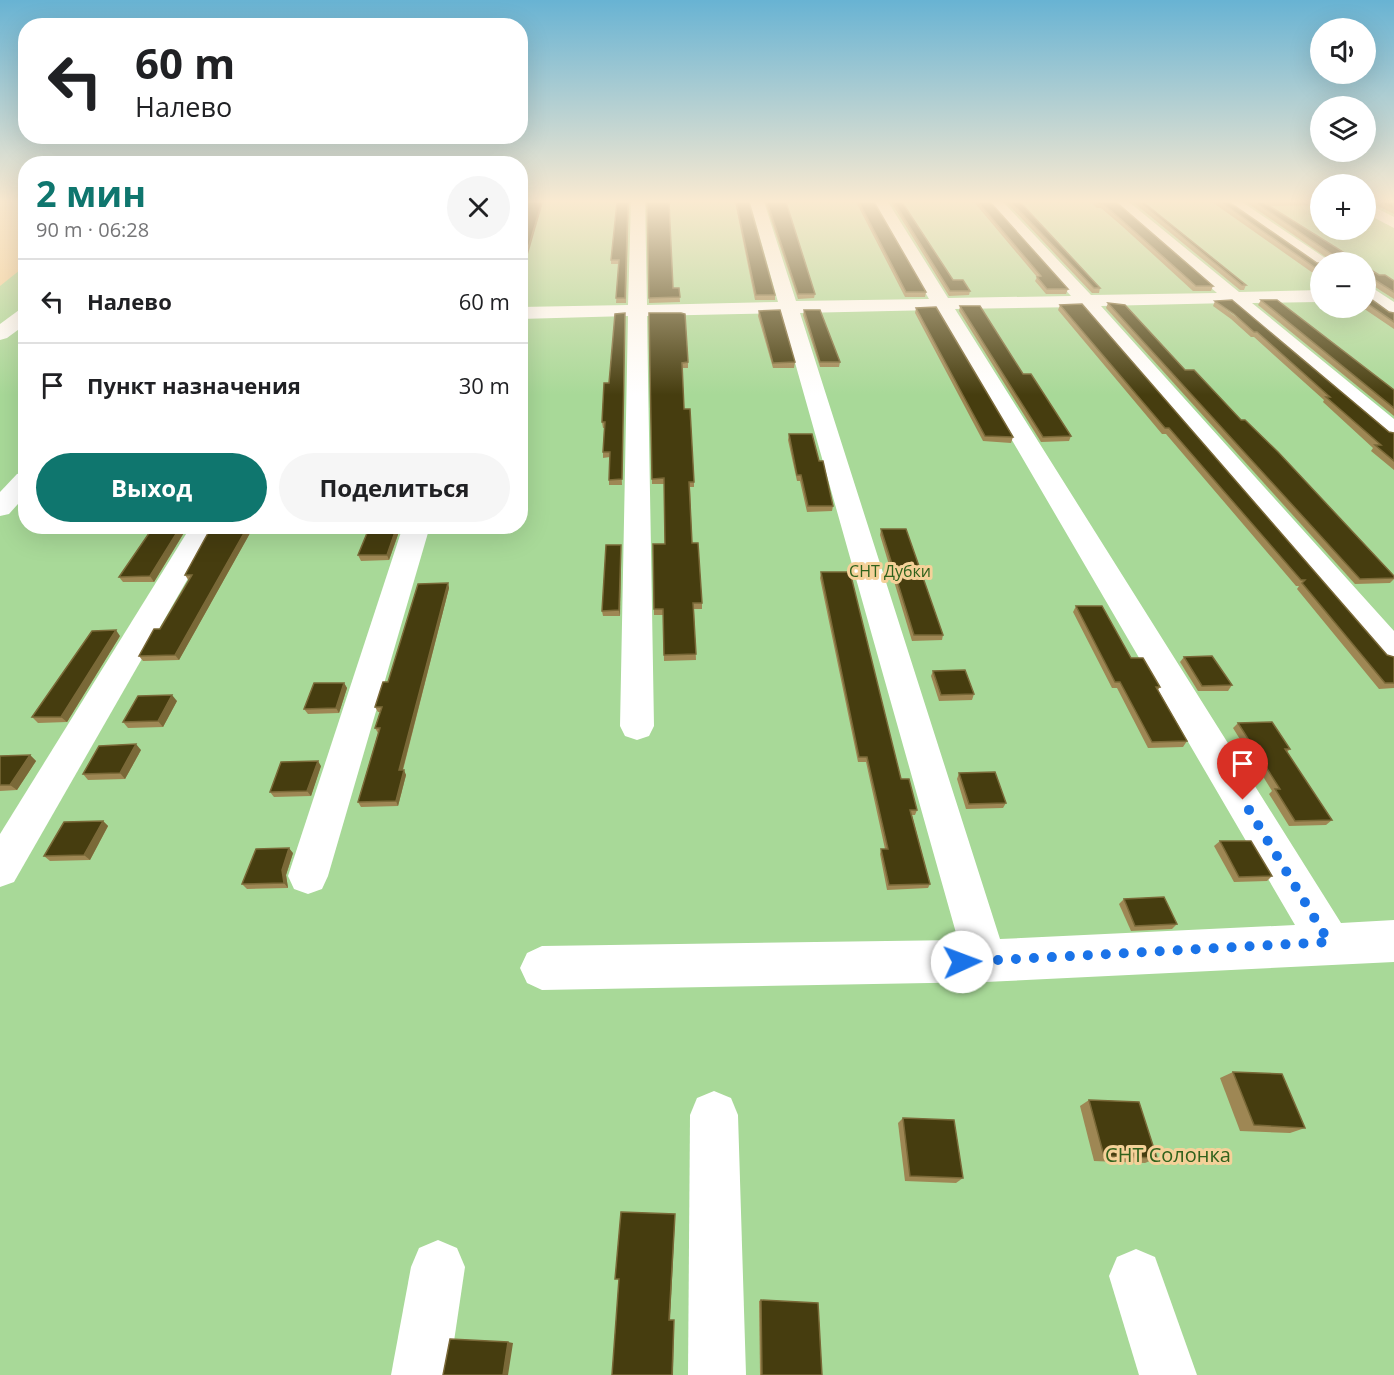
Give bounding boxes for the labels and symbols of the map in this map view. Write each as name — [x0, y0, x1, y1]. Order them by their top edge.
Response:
park label: СНТ Дубки — [849, 560, 931, 582]
pin — [1217, 738, 1268, 800]
position arrow — [930, 930, 994, 994]
park label: СНТ Солонка — [1105, 1141, 1231, 1168]

